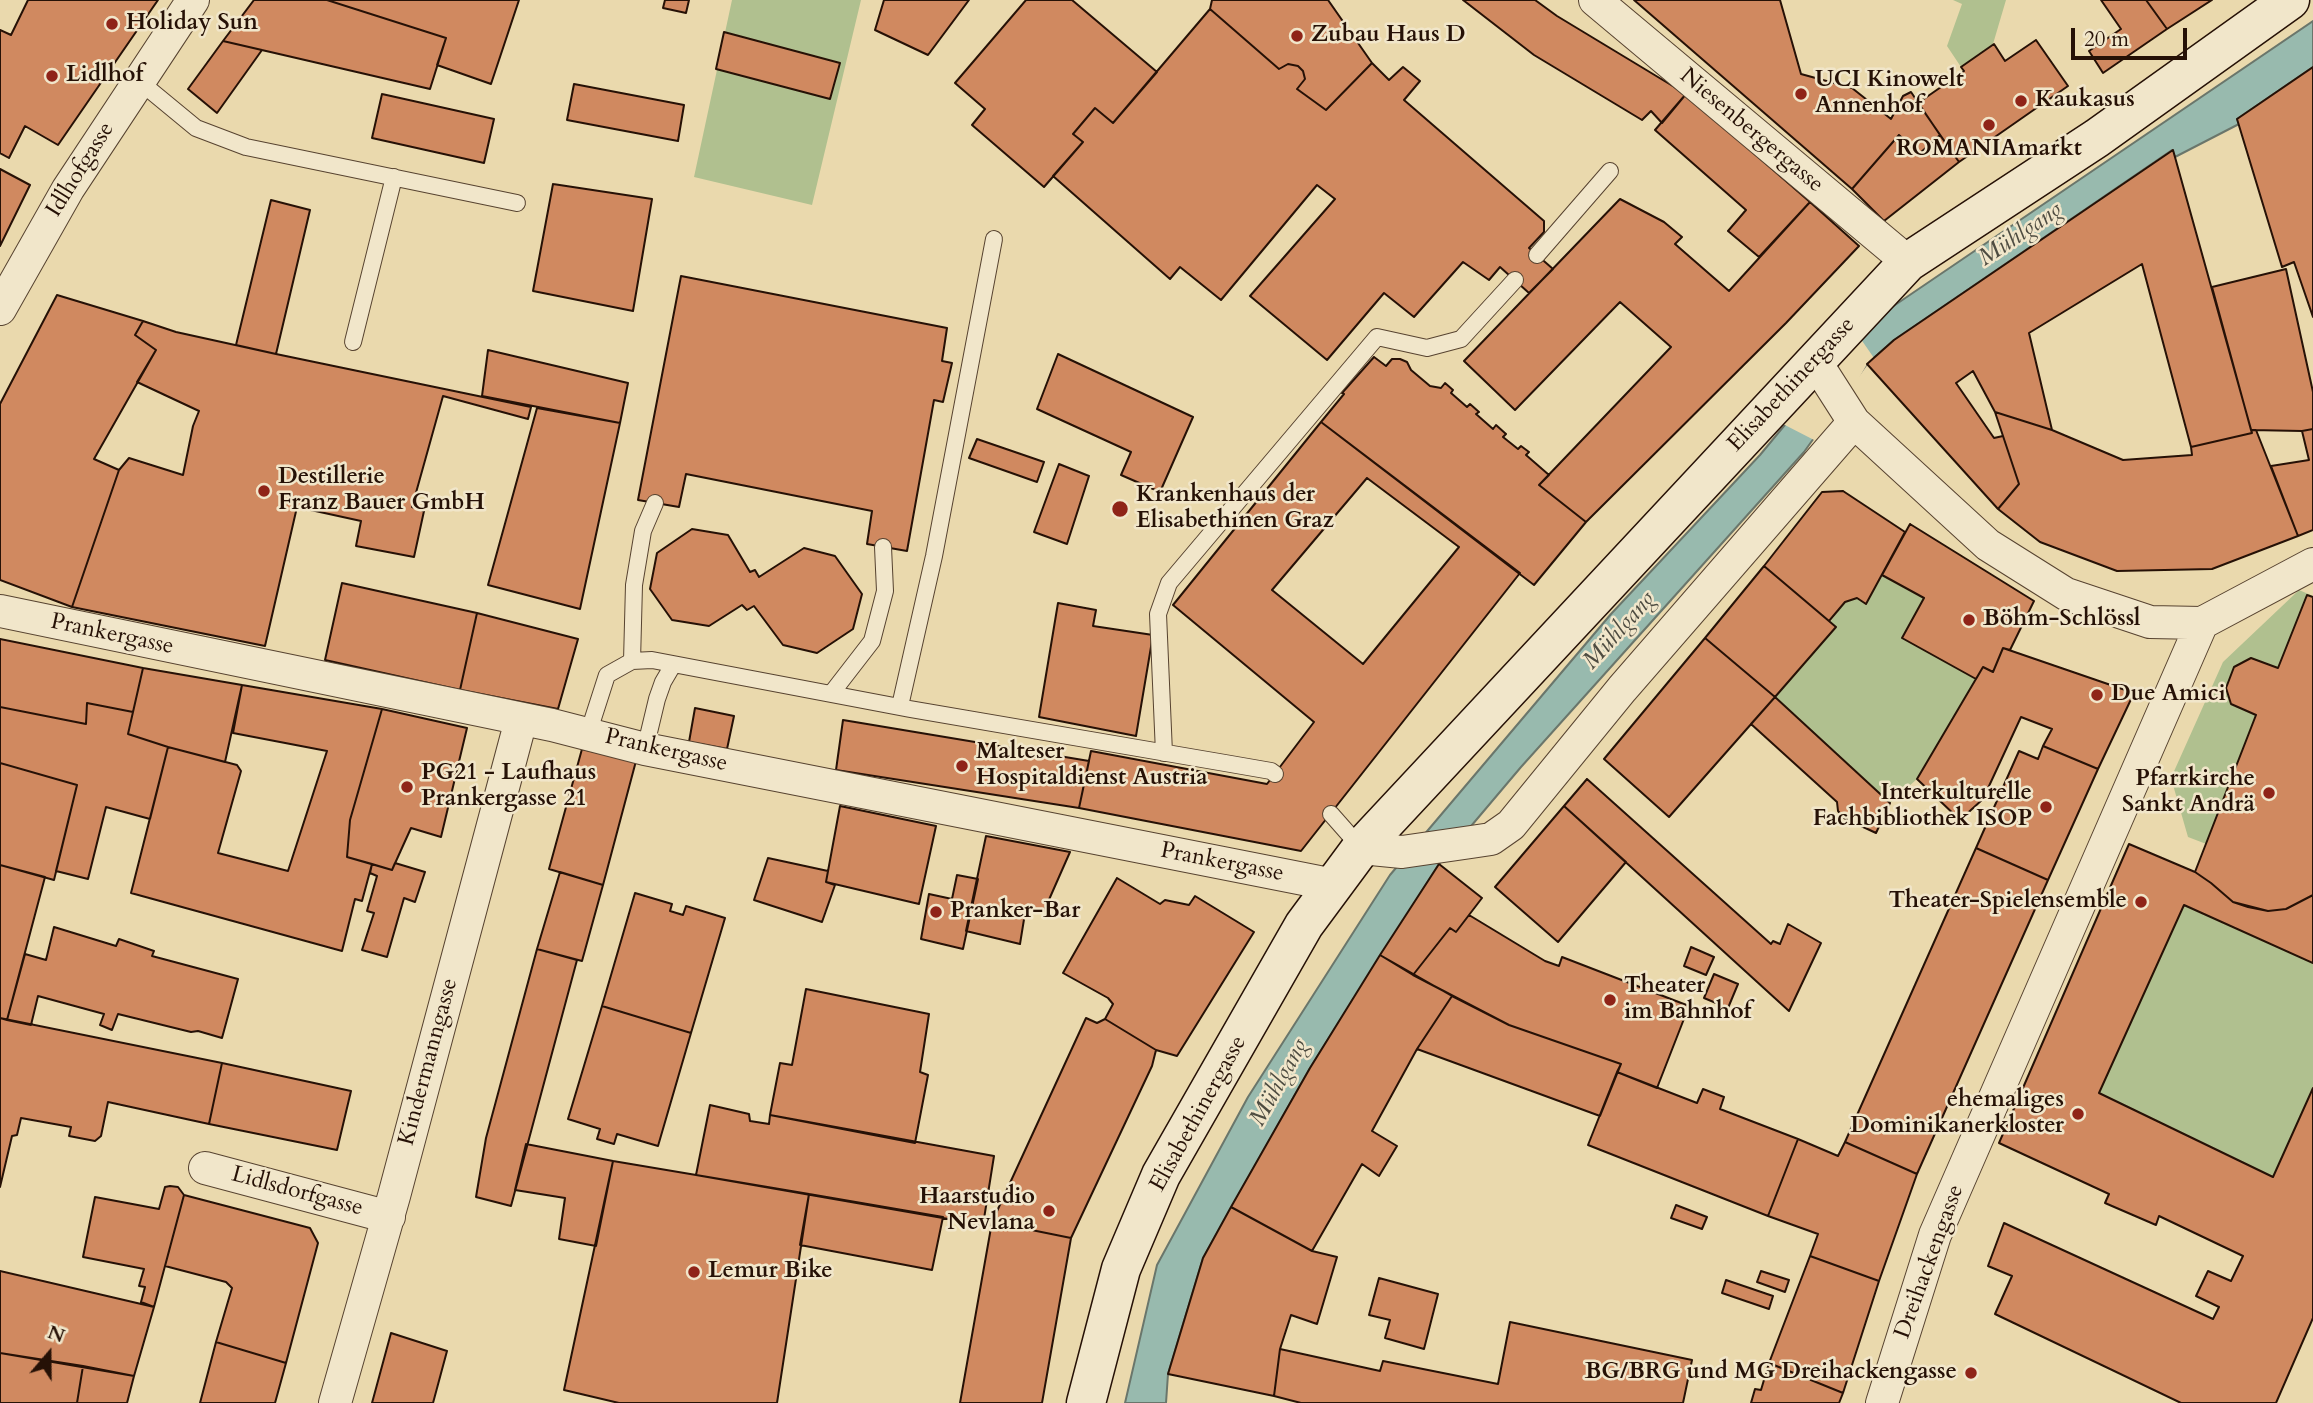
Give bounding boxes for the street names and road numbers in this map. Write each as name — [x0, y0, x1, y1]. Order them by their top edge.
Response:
street label: Niesenbergergasse — [1673, 63, 1829, 199]
street label: Idlhofgasse — [41, 117, 121, 223]
street label: Elisabethinergasse — [1723, 312, 1861, 458]
street label: Prankergasse — [48, 609, 176, 661]
street label: Prankergasse — [602, 724, 730, 778]
street label: Prankergasse — [1158, 838, 1286, 888]
street label: Kindermanngasse — [393, 975, 465, 1149]
street label: Elisabethinergasse — [1145, 1031, 1253, 1197]
street label: Lidlsdorfgasse — [228, 1161, 366, 1223]
street label: Dreihackengasse — [1889, 1181, 1971, 1343]

